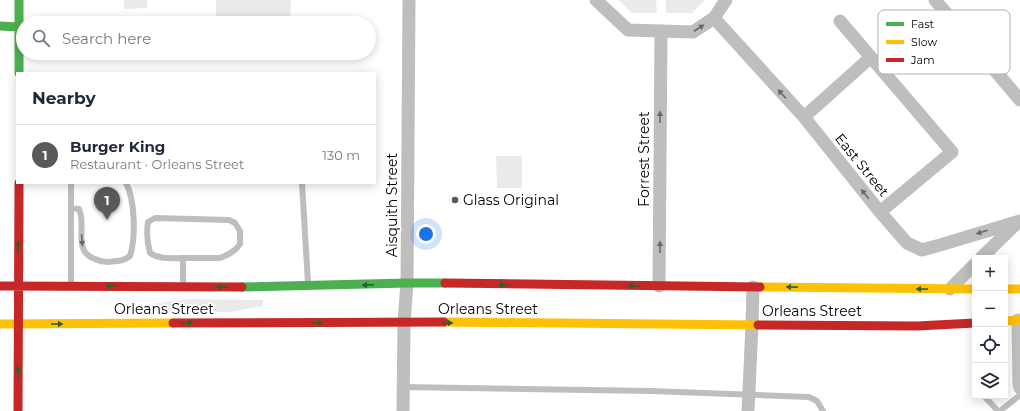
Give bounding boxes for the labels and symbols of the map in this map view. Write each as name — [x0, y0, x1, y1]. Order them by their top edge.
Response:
legend — [878, 10, 1010, 74]
text: Fast — [911, 17, 935, 31]
one-way arrow — [694, 24, 704, 32]
text: Slow — [911, 35, 937, 49]
text: Jam — [910, 53, 935, 67]
one-way arrow — [778, 88, 787, 99]
one-way arrow — [657, 110, 663, 123]
street label: Forrest Street — [635, 111, 653, 207]
street label: East Street — [831, 130, 893, 200]
street label: Aisquith Street — [383, 153, 401, 257]
pin: 1 — [94, 187, 120, 220]
one-way arrow — [861, 188, 870, 199]
place label: Glass Original — [463, 191, 559, 209]
marker: Glass Original — [450, 195, 460, 205]
your location — [416, 224, 436, 244]
one-way arrow — [976, 229, 988, 235]
one-way arrow — [78, 234, 85, 246]
one-way arrow — [15, 240, 21, 253]
one-way arrow — [657, 240, 663, 253]
one-way arrow — [362, 281, 374, 288]
one-way arrow — [498, 281, 510, 288]
one-way arrow — [105, 283, 118, 289]
one-way arrow — [627, 283, 640, 289]
one-way arrow — [215, 284, 228, 290]
one-way arrow — [785, 284, 798, 290]
one-way arrow — [915, 286, 928, 292]
street label: Orleans Street — [114, 300, 214, 318]
street label: Orleans Street — [438, 300, 538, 318]
street label: Orleans Street — [762, 302, 862, 320]
one-way arrow — [181, 320, 194, 326]
one-way arrow — [311, 320, 324, 326]
one-way arrow — [441, 320, 454, 326]
one-way arrow — [51, 321, 64, 327]
one-way arrow — [15, 365, 21, 378]

